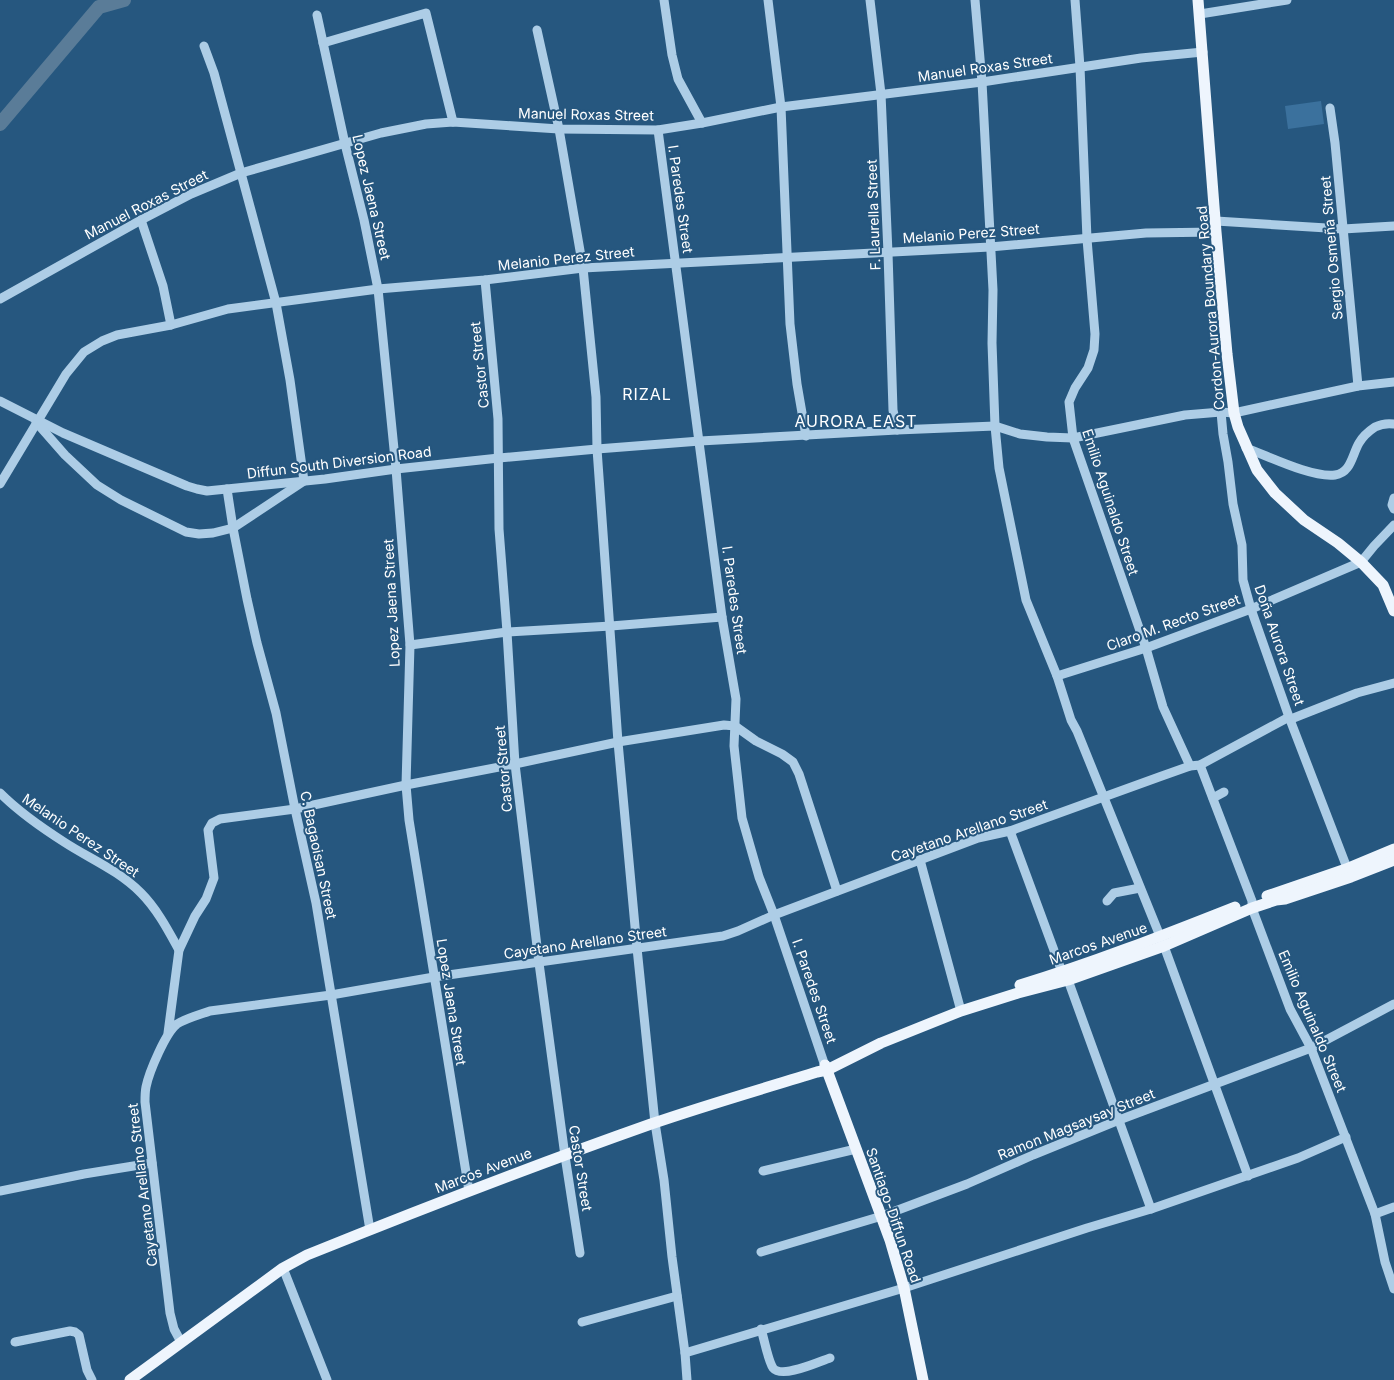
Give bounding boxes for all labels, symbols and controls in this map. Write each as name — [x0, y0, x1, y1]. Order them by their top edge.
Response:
street label: Manuel Roxas Street — [917, 49, 1054, 85]
street label: Manuel Roxas Street — [518, 104, 654, 124]
street label: Lopez Jaena Street — [349, 133, 395, 262]
street label: I. Paredes Street — [665, 144, 697, 255]
street label: F. Laurella Street — [863, 159, 883, 271]
street label: Manuel Roxas Street — [82, 165, 211, 242]
street label: Sergio Osmeña Street — [1316, 175, 1346, 321]
street label: Cordon-Aurora Boundary Road — [1193, 205, 1227, 411]
street label: Melanio Perez Street — [902, 220, 1040, 246]
street label: Melanio Perez Street — [497, 242, 636, 274]
street label: Castor Street — [466, 320, 492, 409]
district label: RIZAL — [622, 384, 672, 404]
district label: AURORA EAST — [794, 411, 918, 431]
street label: Emilio Aguinaldo Street — [1079, 427, 1143, 578]
street label: Diffun South Diversion Road — [246, 442, 432, 482]
street label: Lopez Jaena Street — [379, 538, 403, 667]
street label: I. Paredes Street — [719, 545, 751, 656]
street label: Doña Aurora Street — [1251, 582, 1309, 708]
street label: Claro M. Recto Street — [1104, 590, 1242, 654]
street label: Castor Street — [491, 724, 515, 813]
street label: C. Bagaoisan Street — [297, 789, 341, 921]
street label: Melanio Perez Street — [19, 790, 143, 881]
street label: Cayetano Arellano Street — [889, 795, 1050, 865]
street label: Marcos Avenue — [1047, 918, 1149, 968]
street label: Cayetano Arellano Street — [502, 922, 668, 962]
street label: Lopez Jaena Street — [434, 937, 470, 1067]
street label: I. Paredes Street — [789, 937, 841, 1046]
street label: Emilio Aguinaldo Street — [1275, 947, 1351, 1095]
street label: Ramon Magsaysay Street — [995, 1084, 1157, 1163]
street label: Cayetano Arellano Street — [123, 1102, 160, 1268]
street label: Castor Street — [566, 1124, 596, 1213]
street label: Marcos Avenue — [432, 1144, 534, 1196]
street label: Santiago-Diffun Road — [863, 1145, 925, 1285]

